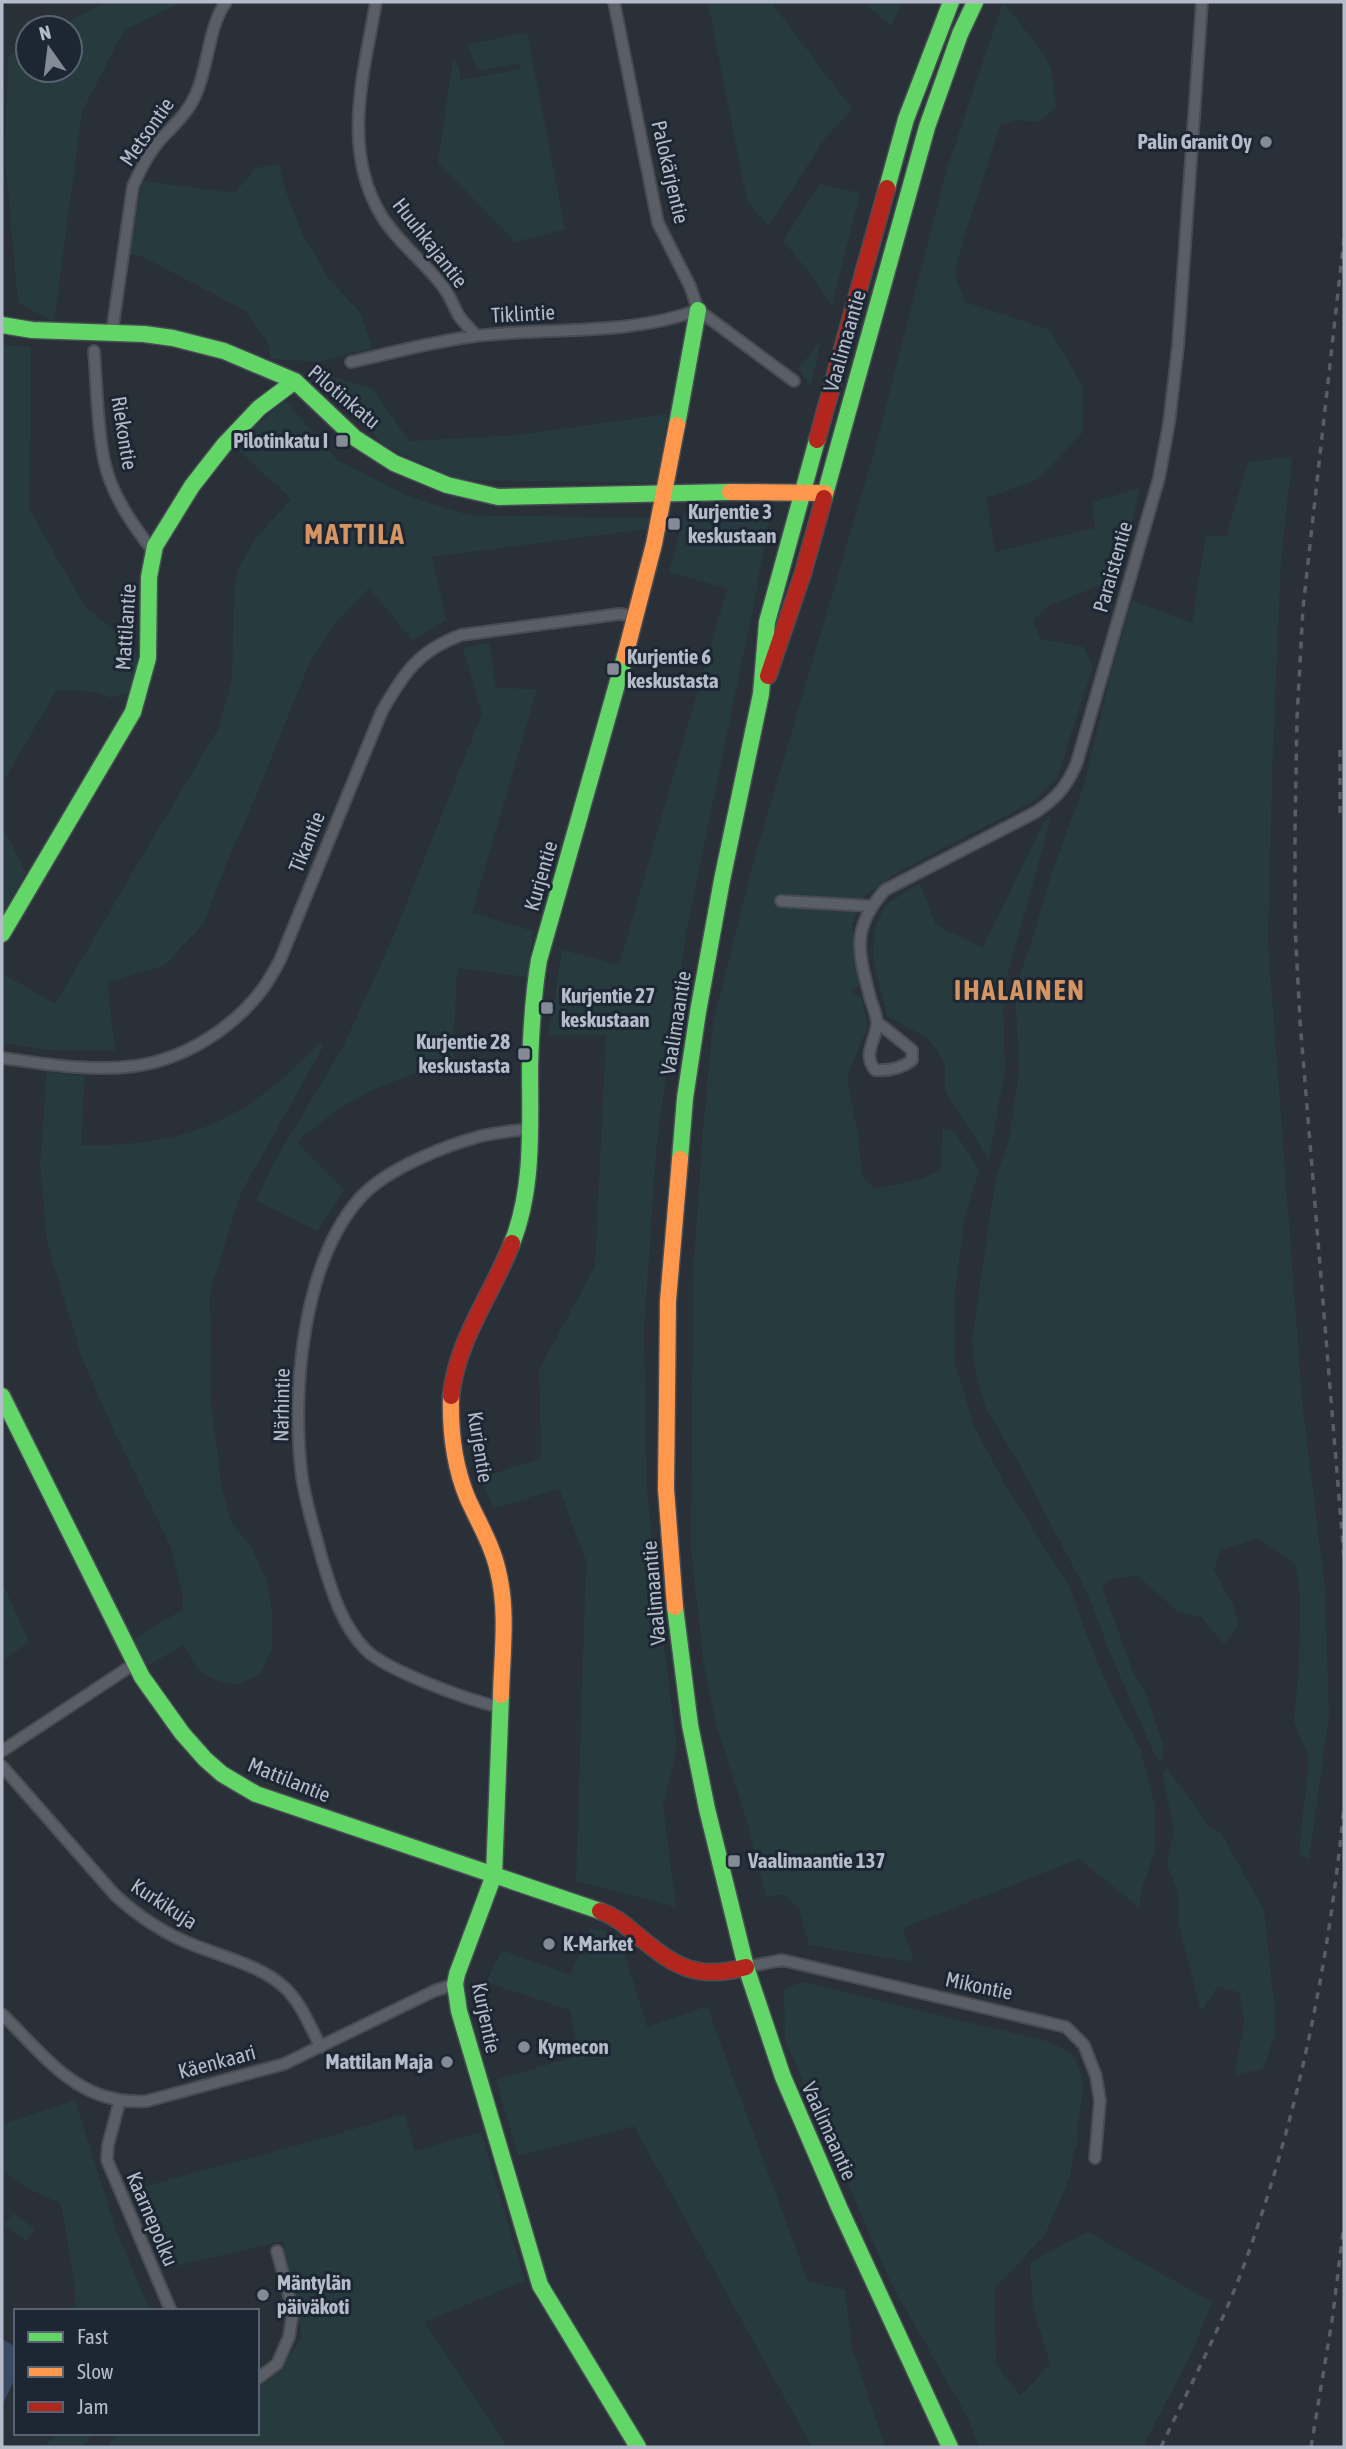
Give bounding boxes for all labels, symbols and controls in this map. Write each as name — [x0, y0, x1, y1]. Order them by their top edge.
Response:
north arrow — [14, 14, 84, 84]
text: N — [37, 20, 53, 45]
street label: Metsontie — [114, 93, 178, 170]
street label: Palokärjentie — [647, 118, 694, 226]
place label: Palin Granit Oy — [1137, 129, 1252, 153]
marker: Palin Granit Oy — [1258, 134, 1274, 150]
street label: Huuhkajantie — [388, 193, 473, 292]
street label: Vaalimaantie — [818, 287, 870, 394]
street label: Tiklintie — [490, 299, 555, 327]
street label: Pilotinkatu — [304, 359, 385, 433]
street label: Riekontie — [107, 394, 143, 471]
place label: Pilotinkatu I — [233, 428, 328, 452]
marker: Pilotinkatu I — [334, 433, 350, 449]
place label: Kurjentie 3 keskustaan — [688, 499, 776, 547]
marker: Kurjentie 3 keskustaan — [666, 516, 682, 532]
district label: MATTILA — [304, 518, 406, 550]
street label: Paraistentie — [1088, 519, 1136, 615]
street label: Mattilantie — [110, 583, 140, 671]
place label: Kurjentie 6 keskustasta — [627, 644, 719, 692]
marker: Kurjentie 6 keskustasta — [605, 661, 621, 677]
street label: Tikantie — [283, 808, 329, 875]
street label: Kurjentie — [519, 838, 561, 913]
street label: Vaalimaantie — [655, 969, 695, 1076]
district label: IHALAINEN — [954, 974, 1086, 1006]
place label: Kurjentie 27 keskustaan — [561, 983, 655, 1031]
marker: Kurjentie 27 keskustaan — [539, 1000, 555, 1016]
place label: Kurjentie 28 keskustasta — [416, 1029, 510, 1077]
marker: Kurjentie 28 keskustasta — [516, 1046, 532, 1062]
street label: Närhintie — [268, 1368, 294, 1442]
street label: Kurjentie — [464, 1410, 498, 1484]
street label: Vaalimaantie — [636, 1540, 670, 1646]
street label: Mattilantie — [245, 1752, 334, 1806]
place label: Vaalimaantie 137 — [747, 1848, 885, 1872]
marker: Vaalimaantie 137 — [726, 1853, 742, 1869]
street label: Kurkikuja — [127, 1873, 202, 1933]
place label: K-Market — [563, 1931, 633, 1955]
marker: K-Market — [541, 1936, 557, 1952]
street label: Mikontie — [943, 1966, 1015, 2004]
street label: Kurjentie — [468, 1980, 506, 2055]
place label: Kymecon — [538, 2034, 609, 2058]
street label: Käenkaari — [175, 2039, 258, 2083]
marker: Kymecon — [516, 2039, 532, 2055]
place label: Mattilan Maja — [325, 2049, 433, 2073]
marker: Mattilan Maja — [439, 2054, 455, 2070]
street label: Vaalimaantie — [798, 2078, 862, 2183]
street label: Kaarnepolku — [122, 2168, 184, 2269]
place label: Mäntylän päiväkoti — [277, 2270, 351, 2318]
marker: Mäntylän päiväkoti — [255, 2287, 271, 2303]
legend — [14, 2309, 259, 2435]
text: Fast — [77, 2324, 108, 2348]
text: Slow — [77, 2359, 114, 2383]
text: Jam — [77, 2394, 109, 2418]

